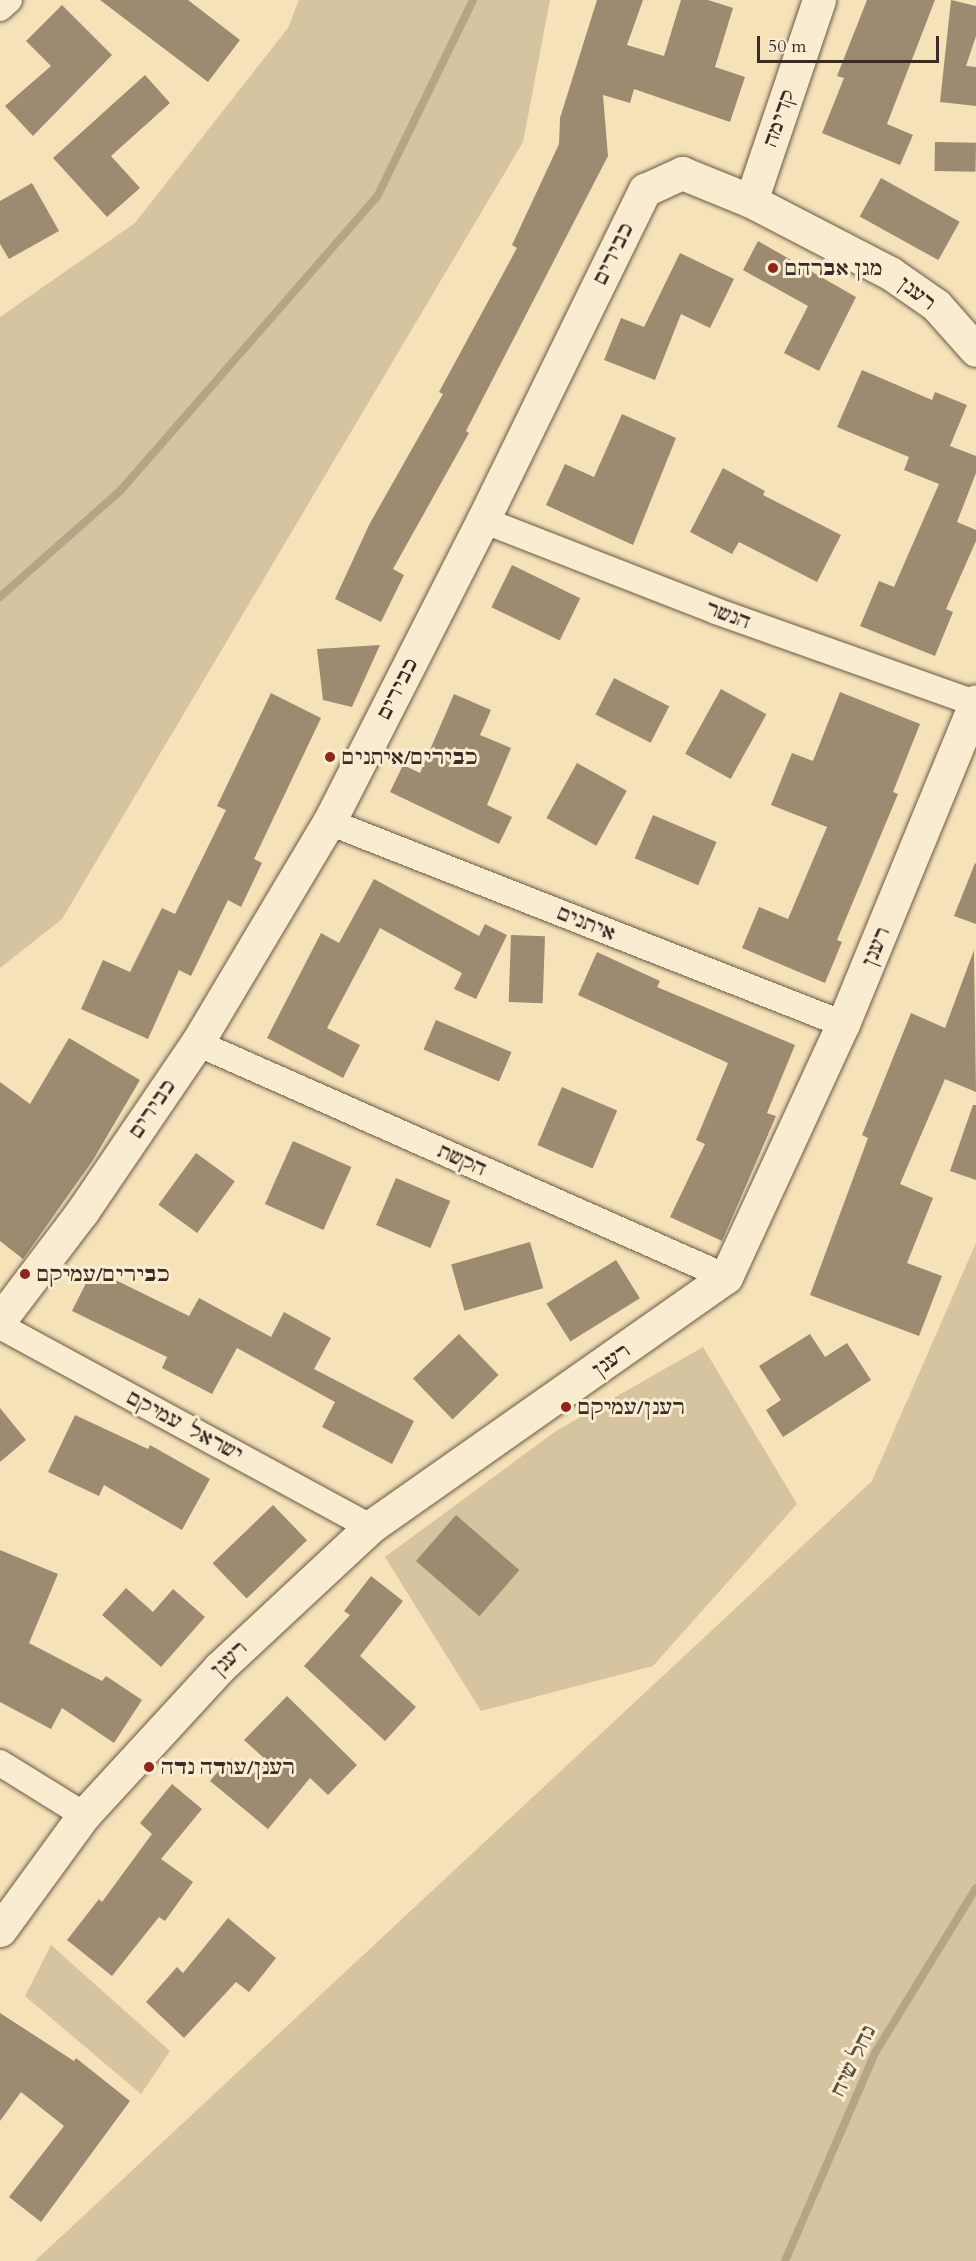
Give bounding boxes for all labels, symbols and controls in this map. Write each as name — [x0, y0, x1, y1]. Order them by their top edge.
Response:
scale bar — [760, 24, 942, 62]
text: 50 m — [768, 34, 807, 59]
street label: קדימה — [758, 86, 800, 150]
street label: כבירים — [588, 219, 638, 289]
place label: מגן אברהם — [785, 256, 883, 280]
marker: מגן אברהם — [766, 261, 780, 275]
street label: רענן — [893, 271, 941, 315]
street label: הנשר — [702, 596, 754, 634]
street label: כבירים — [371, 654, 423, 724]
place label: כבירים/איתנים — [342, 745, 478, 769]
marker: כבירים/איתנים — [323, 750, 337, 764]
street label: איתנים — [553, 900, 619, 946]
street label: רענן — [857, 923, 895, 971]
street label: כבירים — [123, 1075, 181, 1143]
street label: הקשת — [434, 1139, 490, 1181]
place label: כבירים/עמיקם — [37, 1262, 170, 1286]
marker: כבירים/עמיקם — [18, 1267, 32, 1281]
street label: רענן — [587, 1338, 635, 1382]
street label: ישראל עמיקם — [125, 1387, 245, 1465]
place label: רענן/עמיקם — [578, 1395, 685, 1419]
marker: רענן/עמיקם — [559, 1400, 573, 1414]
street label: רענן — [206, 1636, 252, 1682]
place label: רענן/עודה נדה — [161, 1755, 295, 1779]
marker: רענן/עודה נדה — [142, 1760, 156, 1774]
water label: נחל שיח — [826, 2021, 882, 2101]

